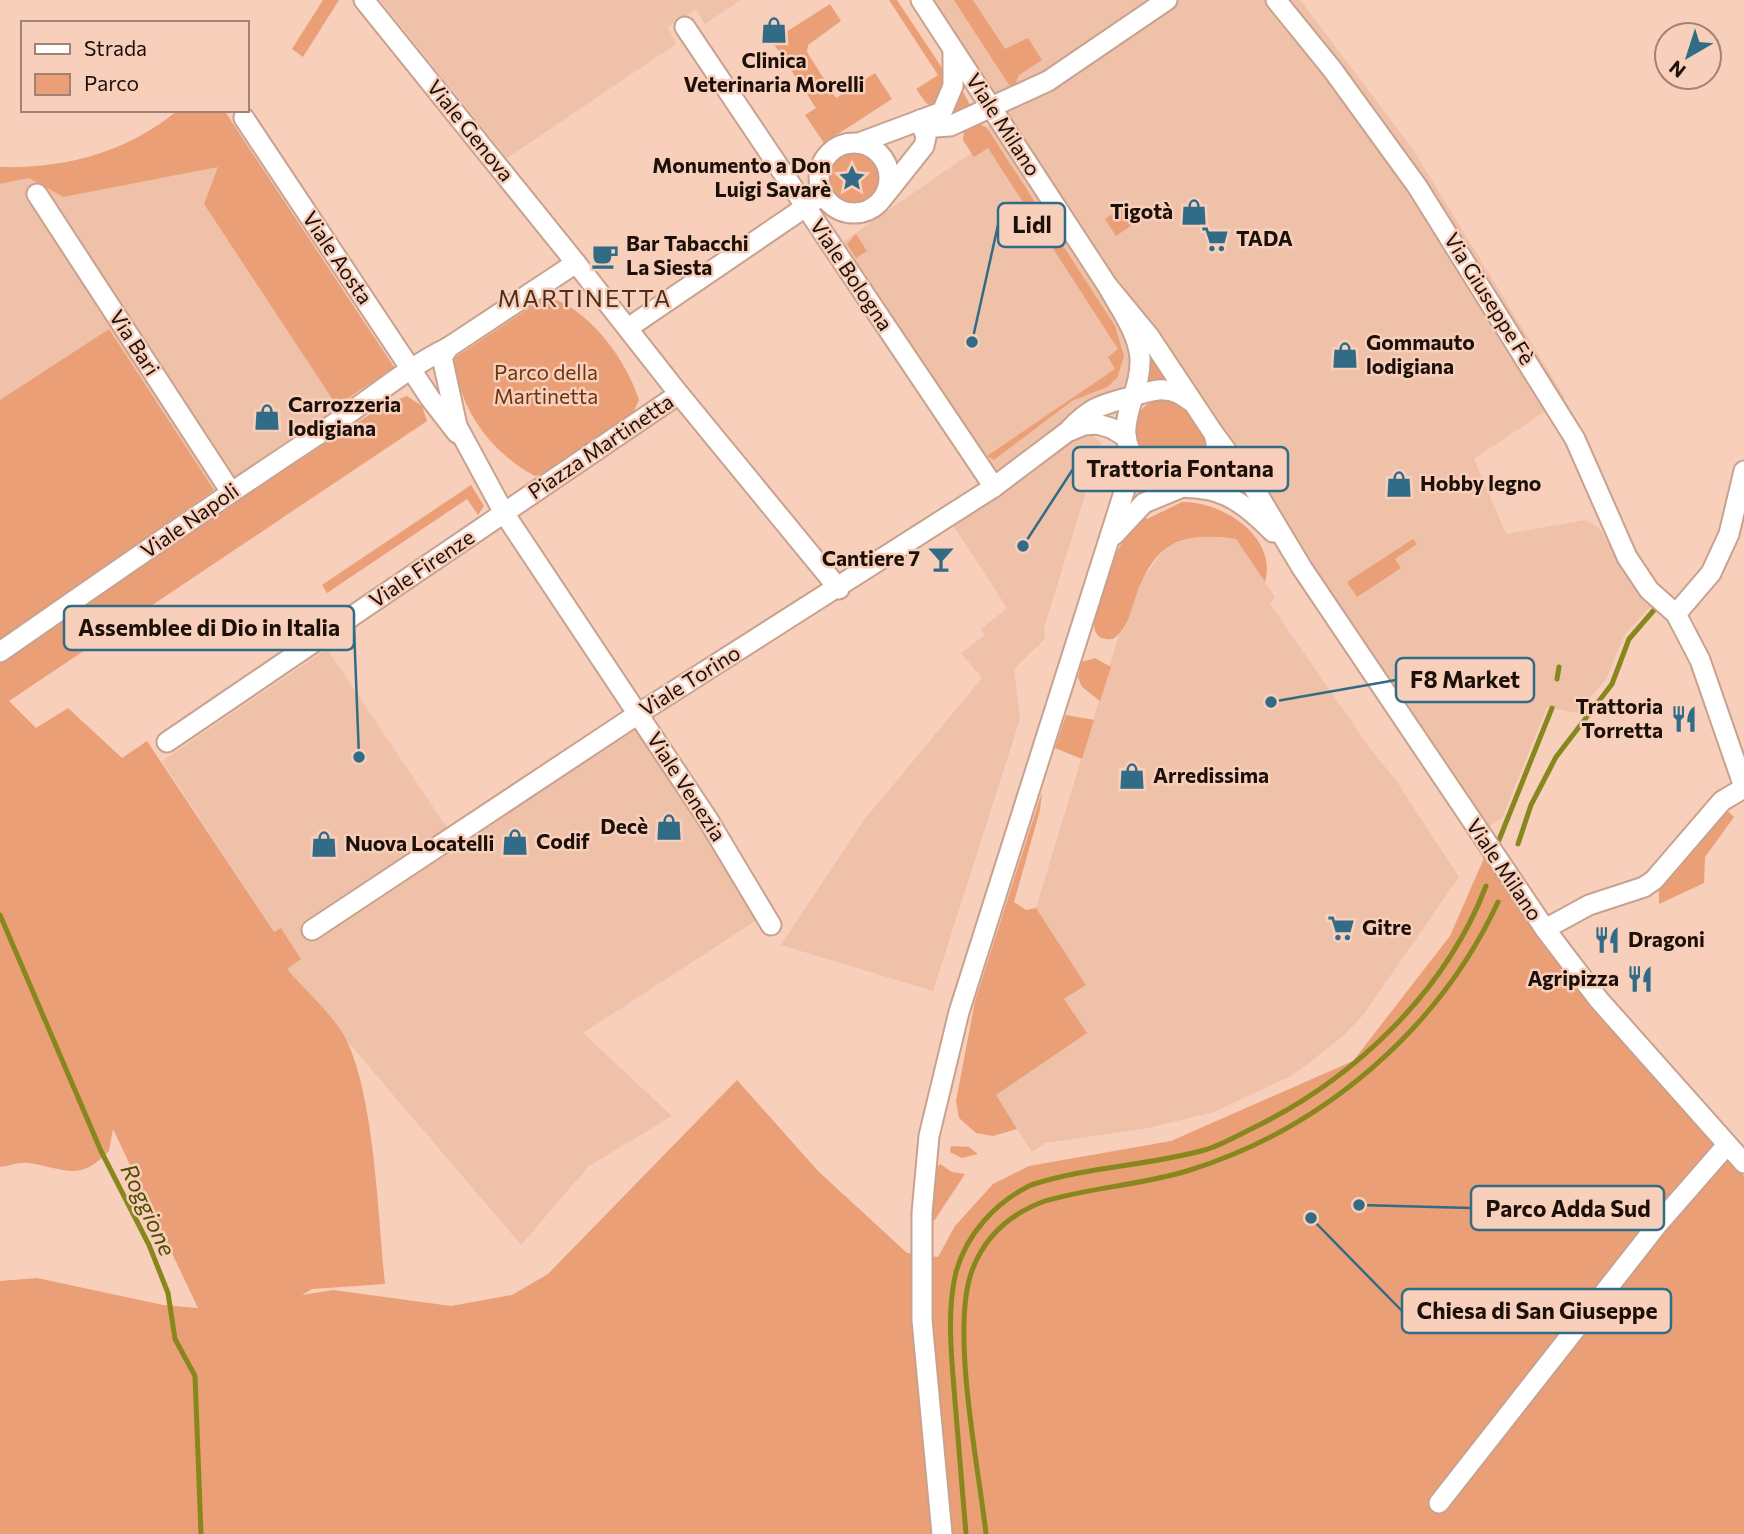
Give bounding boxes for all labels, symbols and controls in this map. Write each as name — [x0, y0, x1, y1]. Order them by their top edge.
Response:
shop icon: Clinica Veterinaria Morelli — [759, 15, 789, 45]
legend — [21, 21, 248, 112]
north arrow — [1653, 21, 1723, 91]
text: Strada — [84, 35, 147, 60]
place label: Clinica Veterinaria Morelli — [684, 47, 864, 96]
text: N — [1664, 56, 1690, 83]
street label: Viale Milano — [962, 68, 1047, 180]
text: Parco — [84, 70, 139, 95]
street label: Viale Genova — [423, 74, 520, 186]
place label: Monumento a Don Luigi Savarè — [652, 152, 831, 201]
place icon: Monumento a Don Luigi Savarè — [837, 163, 867, 193]
shop icon: Tigotà — [1179, 197, 1209, 227]
place label: Tigotà — [1110, 198, 1173, 223]
callout: Lidl — [998, 203, 1065, 247]
street label: Viale Aosta — [298, 206, 378, 308]
text: Lidl — [1012, 210, 1052, 238]
street label: Viale Bologna — [806, 213, 899, 335]
supermarket icon: TADA — [1200, 224, 1230, 254]
place label: TADA — [1236, 225, 1293, 250]
street label: Via Giuseppe Fè — [1440, 228, 1541, 369]
place label: Bar Tabacchi La Siesta — [626, 230, 749, 279]
cafe icon: Bar Tabacchi La Siesta — [590, 241, 620, 271]
district label: MARTINETTA — [498, 283, 672, 312]
street label: Via Bari — [105, 305, 166, 380]
place label: Gommauto lodigiana — [1366, 329, 1475, 378]
shop icon: Gommauto lodigiana — [1330, 340, 1360, 370]
park label: Parco della Martinetta — [494, 359, 598, 408]
street label: Piazza Martinetta — [523, 388, 678, 504]
place label: Carrozzeria lodigiana — [288, 391, 401, 440]
shop icon: Carrozzeria lodigiana — [252, 402, 282, 432]
callout: Trattoria Fontana — [1073, 447, 1288, 491]
text: Trattoria Fontana — [1086, 454, 1274, 482]
shop icon: Hobby legno — [1384, 469, 1414, 499]
place label: Hobby legno — [1420, 470, 1541, 495]
street label: Viale Napoli — [135, 477, 243, 563]
street label: Viale Firenze — [364, 523, 478, 612]
bar icon: Cantiere 7 — [926, 544, 956, 574]
place label: Cantiere 7 — [822, 545, 920, 570]
callout: Assemblee di Dio in Italia — [64, 606, 354, 650]
text: Assemblee di Dio in Italia — [78, 613, 340, 641]
street label: Viale Torino — [634, 639, 744, 721]
callout: F8 Market — [1396, 658, 1534, 702]
text: F8 Market — [1410, 665, 1520, 693]
place label: Trattoria Torretta — [1575, 693, 1663, 742]
restaurant icon: Trattoria Torretta — [1669, 704, 1699, 734]
street label: Viale Venezia — [643, 727, 732, 845]
shop icon: Arredissima — [1117, 761, 1147, 791]
place label: Arredissima — [1153, 762, 1269, 787]
shop icon: Decè — [654, 812, 684, 842]
place label: Decè — [600, 813, 648, 838]
street label: Viale Milano — [1462, 813, 1548, 925]
shop icon: Codif — [500, 827, 530, 857]
place label: Codif — [536, 828, 590, 853]
shop icon: Nuova Locatelli — [309, 829, 339, 859]
place label: Nuova Locatelli — [345, 830, 494, 855]
supermarket icon: Gitre — [1326, 913, 1356, 943]
place label: Gitre — [1362, 914, 1411, 939]
restaurant icon: Dragoni — [1592, 925, 1622, 955]
place label: Dragoni — [1628, 926, 1705, 951]
restaurant icon: Agripizza — [1625, 964, 1655, 994]
place label: Agripizza — [1527, 965, 1619, 990]
water label: Roggione — [115, 1159, 182, 1260]
callout: Parco Adda Sud — [1471, 1186, 1664, 1230]
text: Parco Adda Sud — [1485, 1194, 1651, 1222]
callout: Chiesa di San Giuseppe — [1402, 1289, 1671, 1333]
text: Chiesa di San Giuseppe — [1416, 1296, 1658, 1324]

